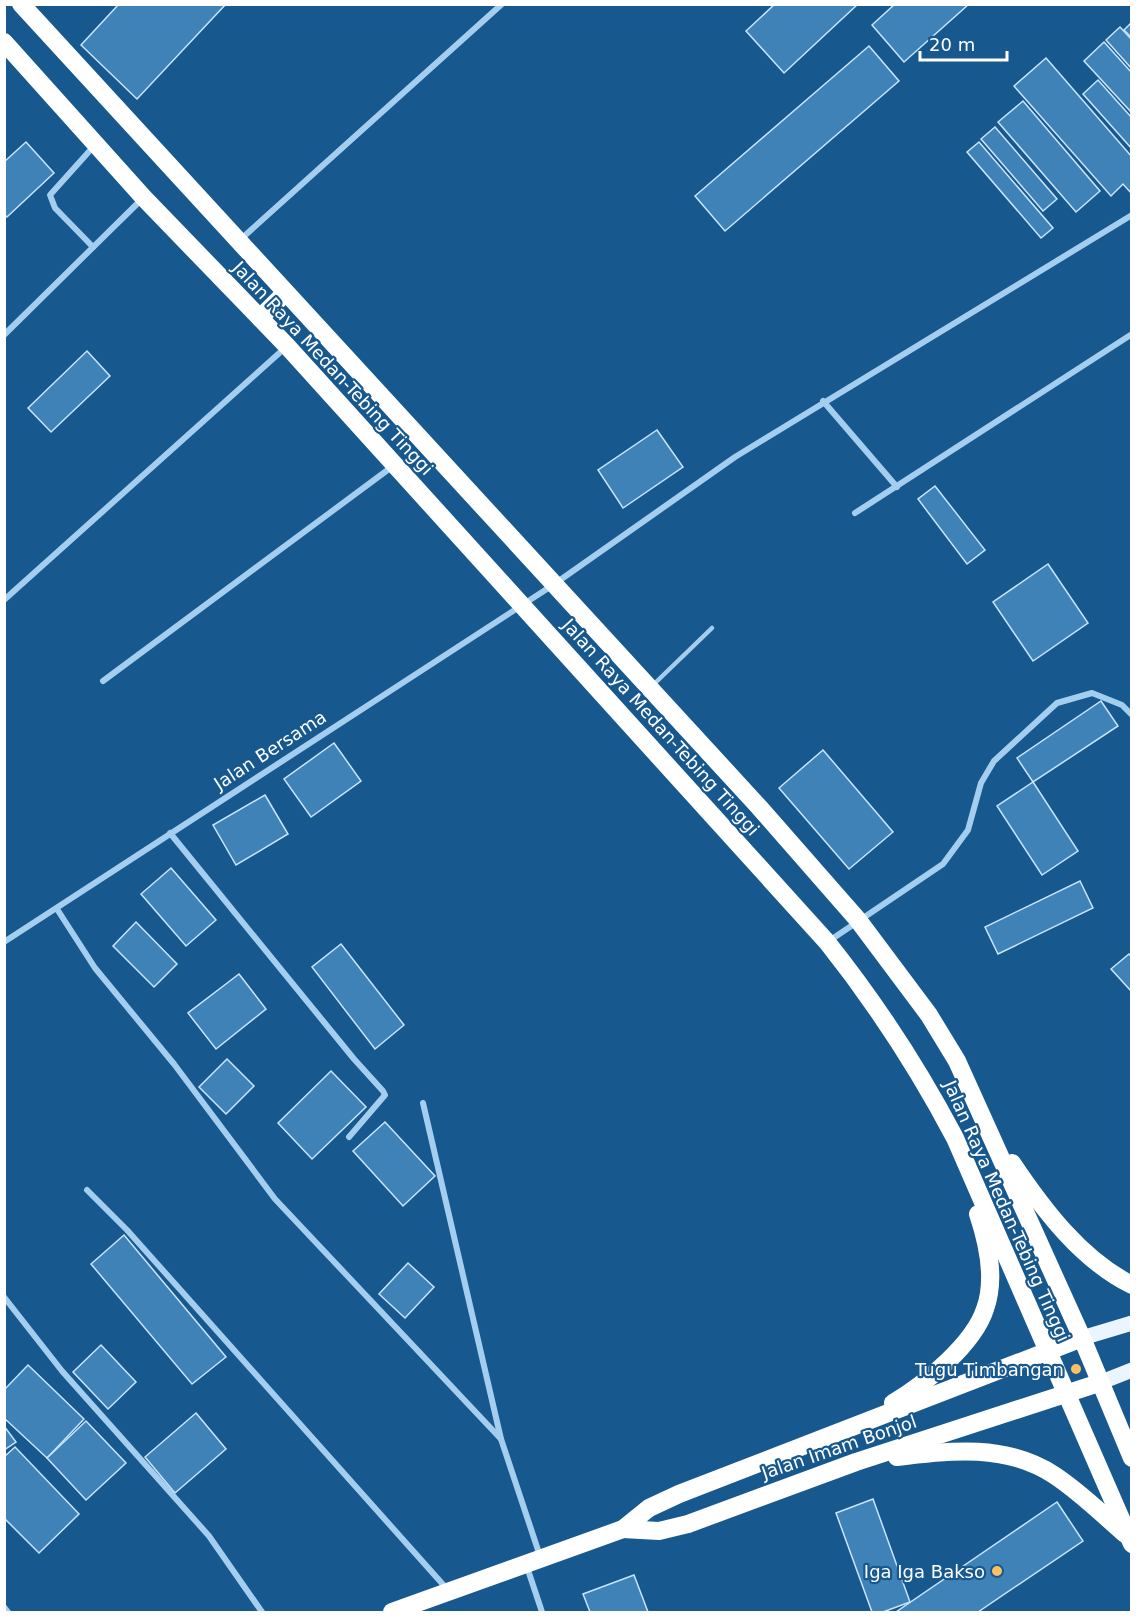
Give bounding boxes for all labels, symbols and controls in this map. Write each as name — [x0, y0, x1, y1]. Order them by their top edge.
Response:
scale bar — [920, 24, 1007, 62]
text: 20 m — [929, 34, 975, 55]
street label: Jalan Raya Medan-Tebing Tinggi — [228, 256, 438, 479]
street label: Jalan Raya Medan-Tebing Tinggi — [557, 614, 764, 840]
street label: Jalan Bersama — [209, 706, 330, 795]
street label: Jalan Raya Medan-Tebing Tinggi — [939, 1076, 1074, 1345]
place label: Tugu Timbangan — [914, 1359, 1064, 1380]
marker: Tugu Timbangan — [1069, 1362, 1083, 1376]
street label: Jalan Imam Bonjol — [758, 1411, 919, 1484]
place label: Iga Iga Bakso — [864, 1561, 985, 1582]
marker: Iga Iga Bakso — [990, 1564, 1004, 1578]

